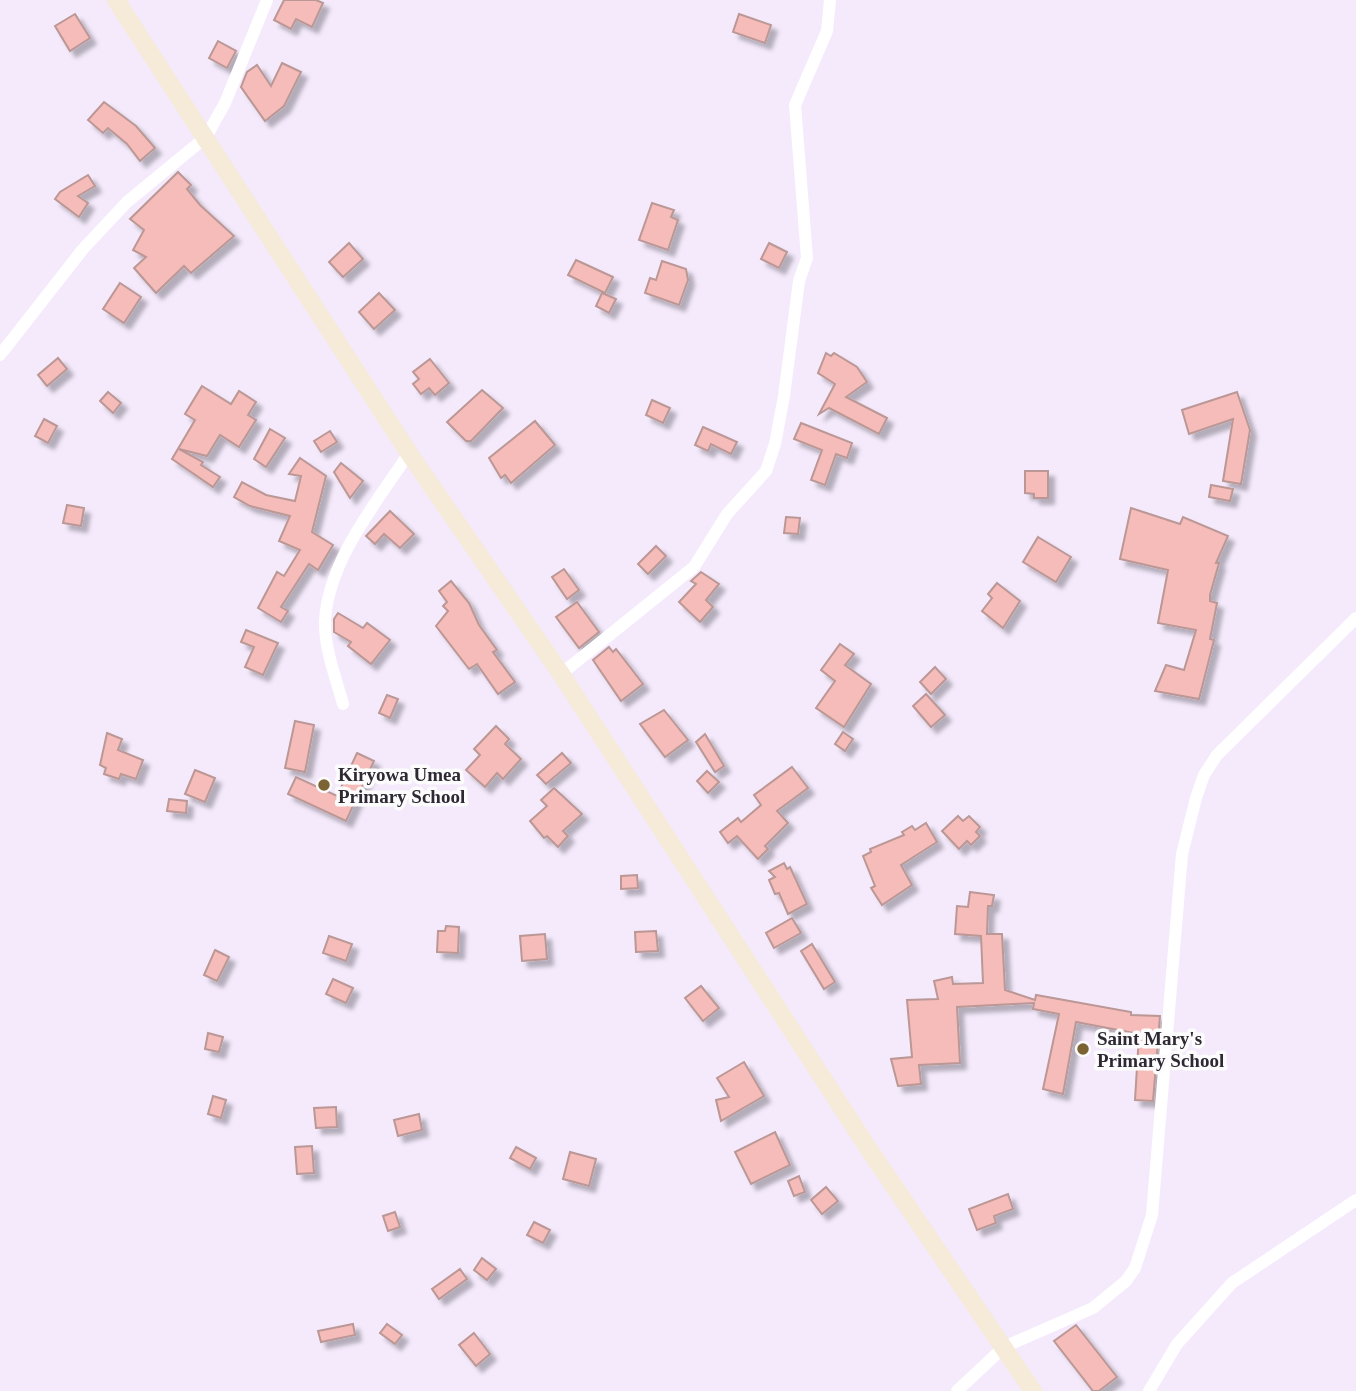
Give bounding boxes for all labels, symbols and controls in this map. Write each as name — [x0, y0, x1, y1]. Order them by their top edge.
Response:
place label: Kiryowa Umea Primary School — [338, 764, 465, 807]
marker: Kiryowa Umea Primary School — [316, 777, 332, 793]
place label: Saint Mary's Primary School — [1097, 1028, 1224, 1071]
marker: Saint Mary's Primary School — [1075, 1041, 1091, 1057]

